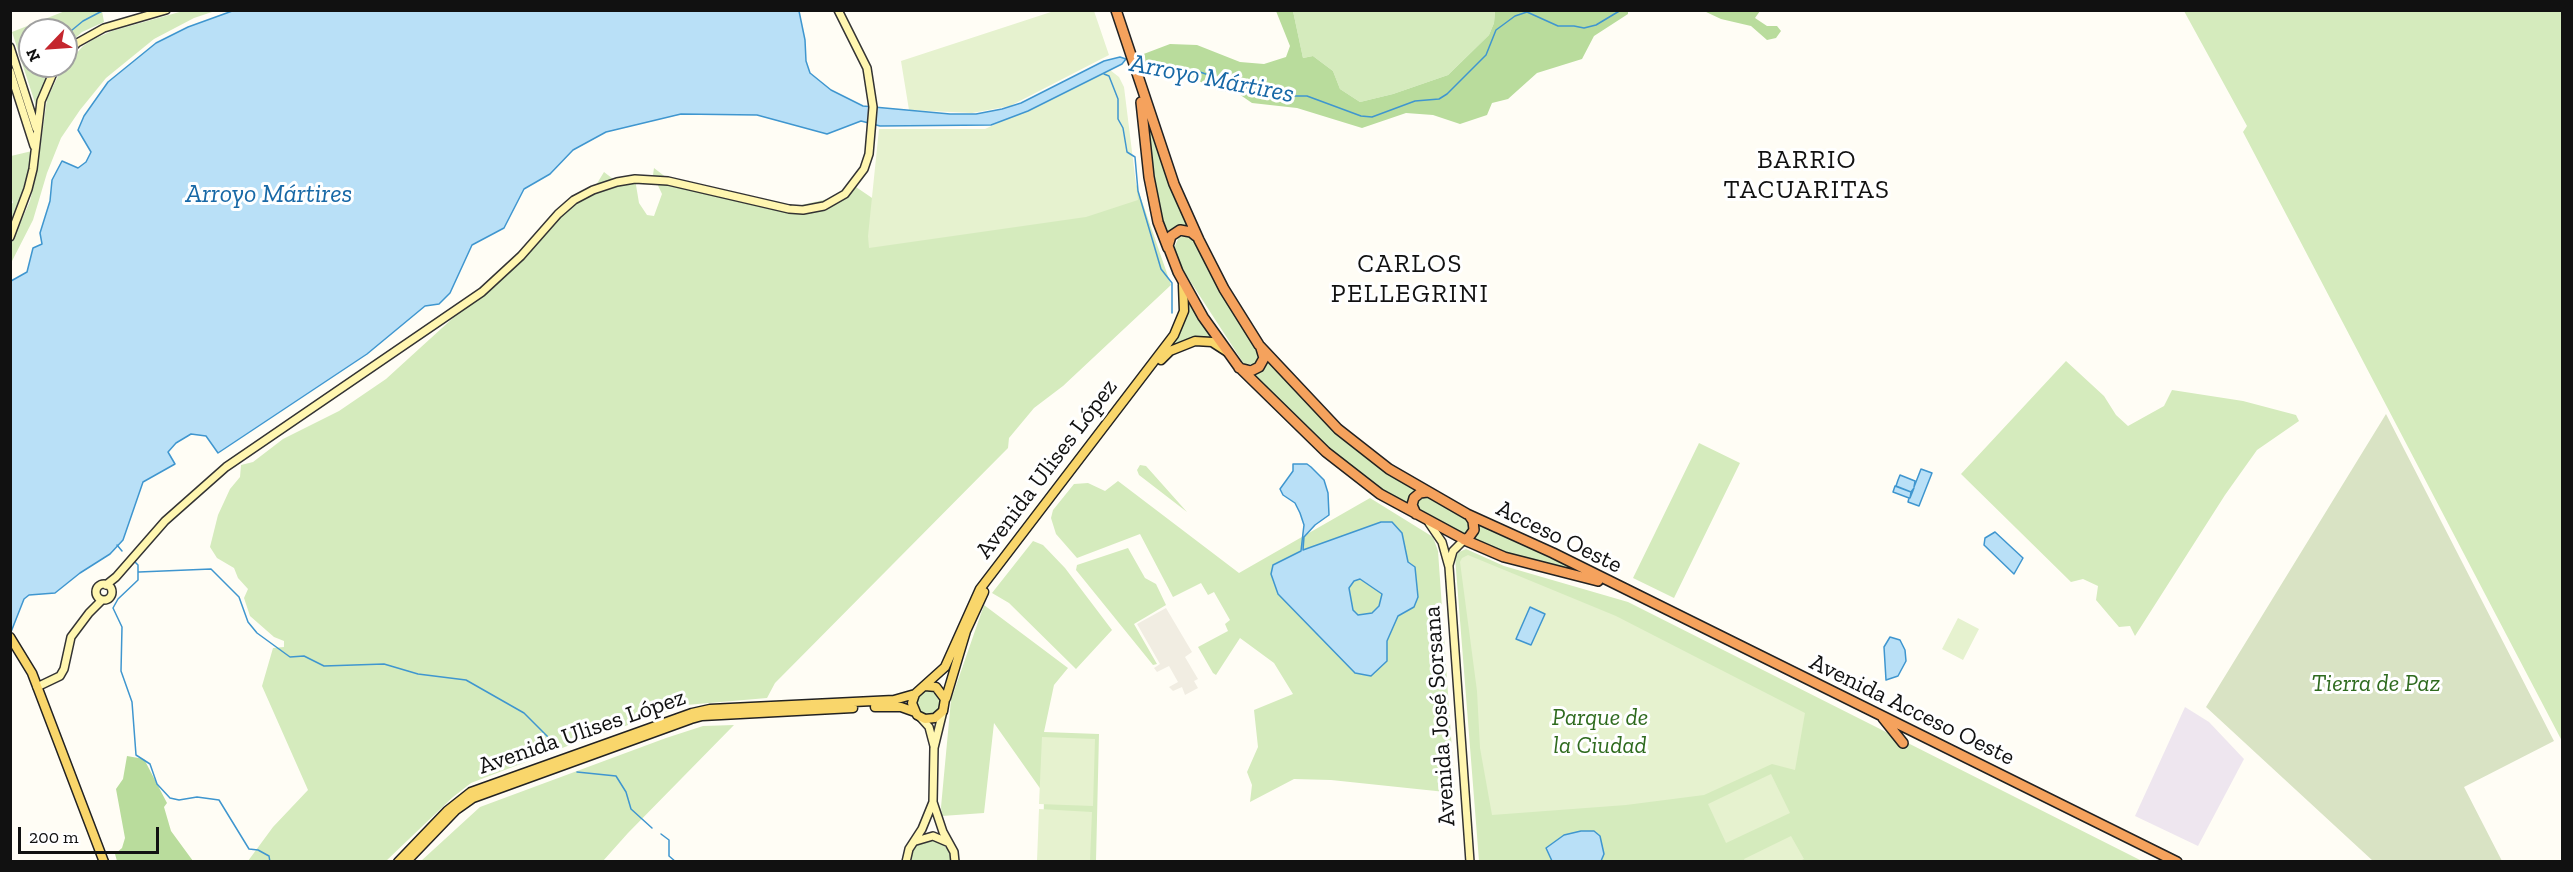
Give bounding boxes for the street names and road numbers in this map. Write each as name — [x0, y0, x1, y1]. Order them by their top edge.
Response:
street label: Avenida Ulises López — [970, 374, 1124, 564]
street label: Acceso Oeste — [1491, 494, 1627, 580]
street label: Avenida José Sorsana — [1418, 605, 1462, 827]
street label: Avenida Acceso Oeste — [1805, 648, 2019, 772]
street label: Avenida Ulises López — [475, 683, 689, 781]

